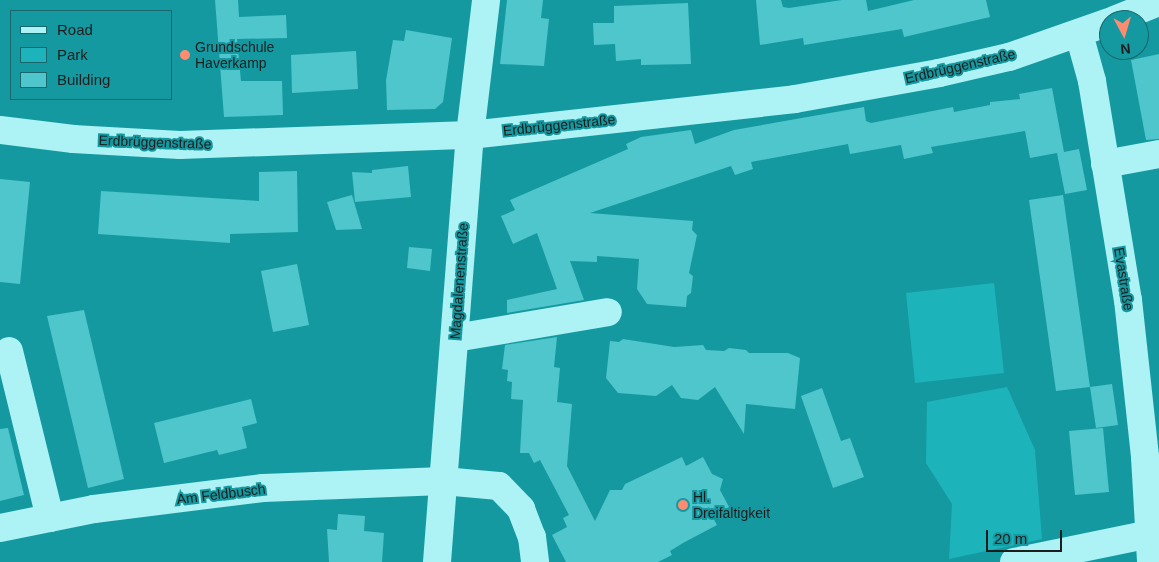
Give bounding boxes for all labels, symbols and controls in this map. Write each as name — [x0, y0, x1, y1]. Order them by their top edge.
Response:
legend — [10, 10, 172, 100]
north arrow — [1099, 10, 1149, 60]
text: Road — [57, 21, 93, 38]
place label: Grundschule Haverkamp — [195, 39, 274, 72]
text: N — [1120, 40, 1131, 57]
street label: Erdbrüggenstraße — [903, 45, 1017, 87]
text: Park — [57, 46, 88, 63]
marker: Grundschule Haverkamp — [179, 49, 191, 61]
text: Building — [57, 71, 110, 88]
street label: Erdbrüggenstraße — [502, 111, 616, 139]
street label: Erdbrüggenstraße — [98, 132, 212, 152]
street label: Magdalenenstraße — [447, 222, 471, 340]
street label: Evastraße — [1111, 246, 1137, 312]
street label: Am Feldbusch — [176, 480, 266, 508]
place label: Hl. Dreifaltigkeit — [693, 489, 770, 522]
marker: Hl. Dreifaltigkeit — [677, 499, 689, 511]
scale bar — [989, 520, 1065, 552]
text: 20 m — [994, 530, 1027, 547]

